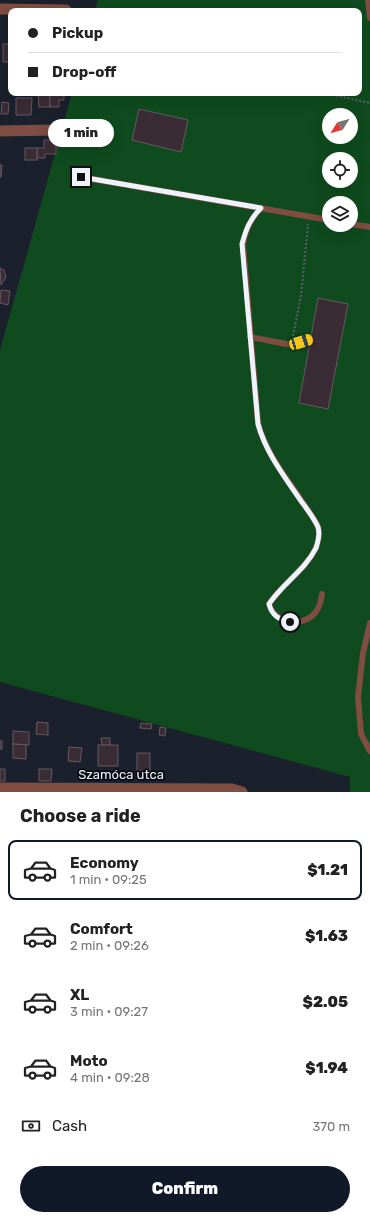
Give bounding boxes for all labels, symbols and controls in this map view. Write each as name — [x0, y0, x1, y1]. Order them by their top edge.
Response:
text: Pickup — [52, 24, 103, 42]
text: Drop-off — [52, 63, 116, 81]
north arrow — [322, 108, 358, 144]
map controls — [322, 108, 358, 232]
callout: 1 min — [48, 119, 114, 147]
text: 1 min — [64, 125, 98, 140]
button: locate — [322, 152, 358, 188]
route end — [72, 168, 90, 186]
button: layers — [322, 196, 358, 232]
car — [288, 333, 314, 351]
route start — [281, 613, 299, 631]
street label: Szamóca utca — [78, 767, 164, 782]
text: Choose a ride — [20, 805, 141, 827]
icon: car — [22, 852, 58, 888]
text: Economy — [70, 854, 139, 872]
text: $1.21 — [307, 861, 348, 879]
text: 1 min · 09:25 — [70, 872, 147, 887]
icon: car — [22, 918, 58, 954]
text: Comfort — [70, 920, 133, 938]
text: $1.63 — [305, 927, 348, 945]
text: 2 min · 09:26 — [70, 938, 149, 953]
icon: car — [22, 984, 58, 1020]
text: XL — [70, 986, 89, 1004]
text: $2.05 — [303, 993, 348, 1011]
text: 3 min · 09:27 — [70, 1004, 148, 1019]
icon: car — [22, 1050, 58, 1086]
text: Moto — [70, 1052, 108, 1070]
text: $1.94 — [305, 1059, 348, 1077]
text: 4 min · 09:28 — [70, 1070, 150, 1085]
icon: cash — [20, 1115, 42, 1137]
text: Cash — [52, 1117, 87, 1135]
text: 370 m — [313, 1119, 350, 1134]
button: Confirm — [20, 1166, 350, 1212]

